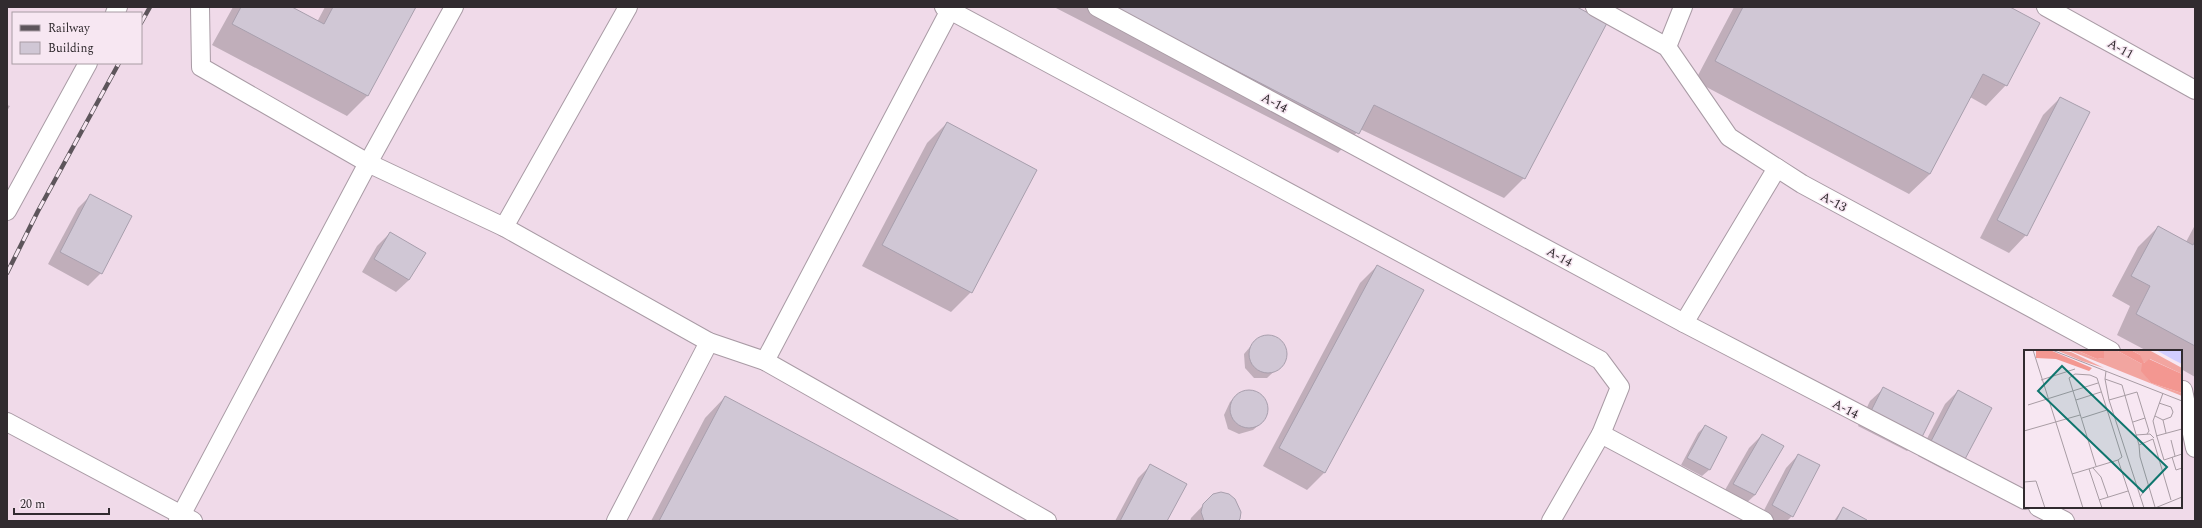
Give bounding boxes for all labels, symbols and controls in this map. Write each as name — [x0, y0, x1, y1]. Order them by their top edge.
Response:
legend — [12, 12, 142, 64]
text: Railway — [48, 19, 91, 38]
street label: A-11 — [2104, 34, 2137, 64]
text: Building — [48, 39, 94, 58]
street label: A-14 — [1258, 88, 1292, 118]
street label: A-13 — [1817, 187, 1851, 217]
street label: A-14 — [1543, 242, 1577, 272]
inset map — [2024, 350, 2182, 508]
street label: A-14 — [1829, 394, 1863, 424]
scale bar — [14, 490, 109, 516]
text: 20 m — [20, 495, 45, 514]

